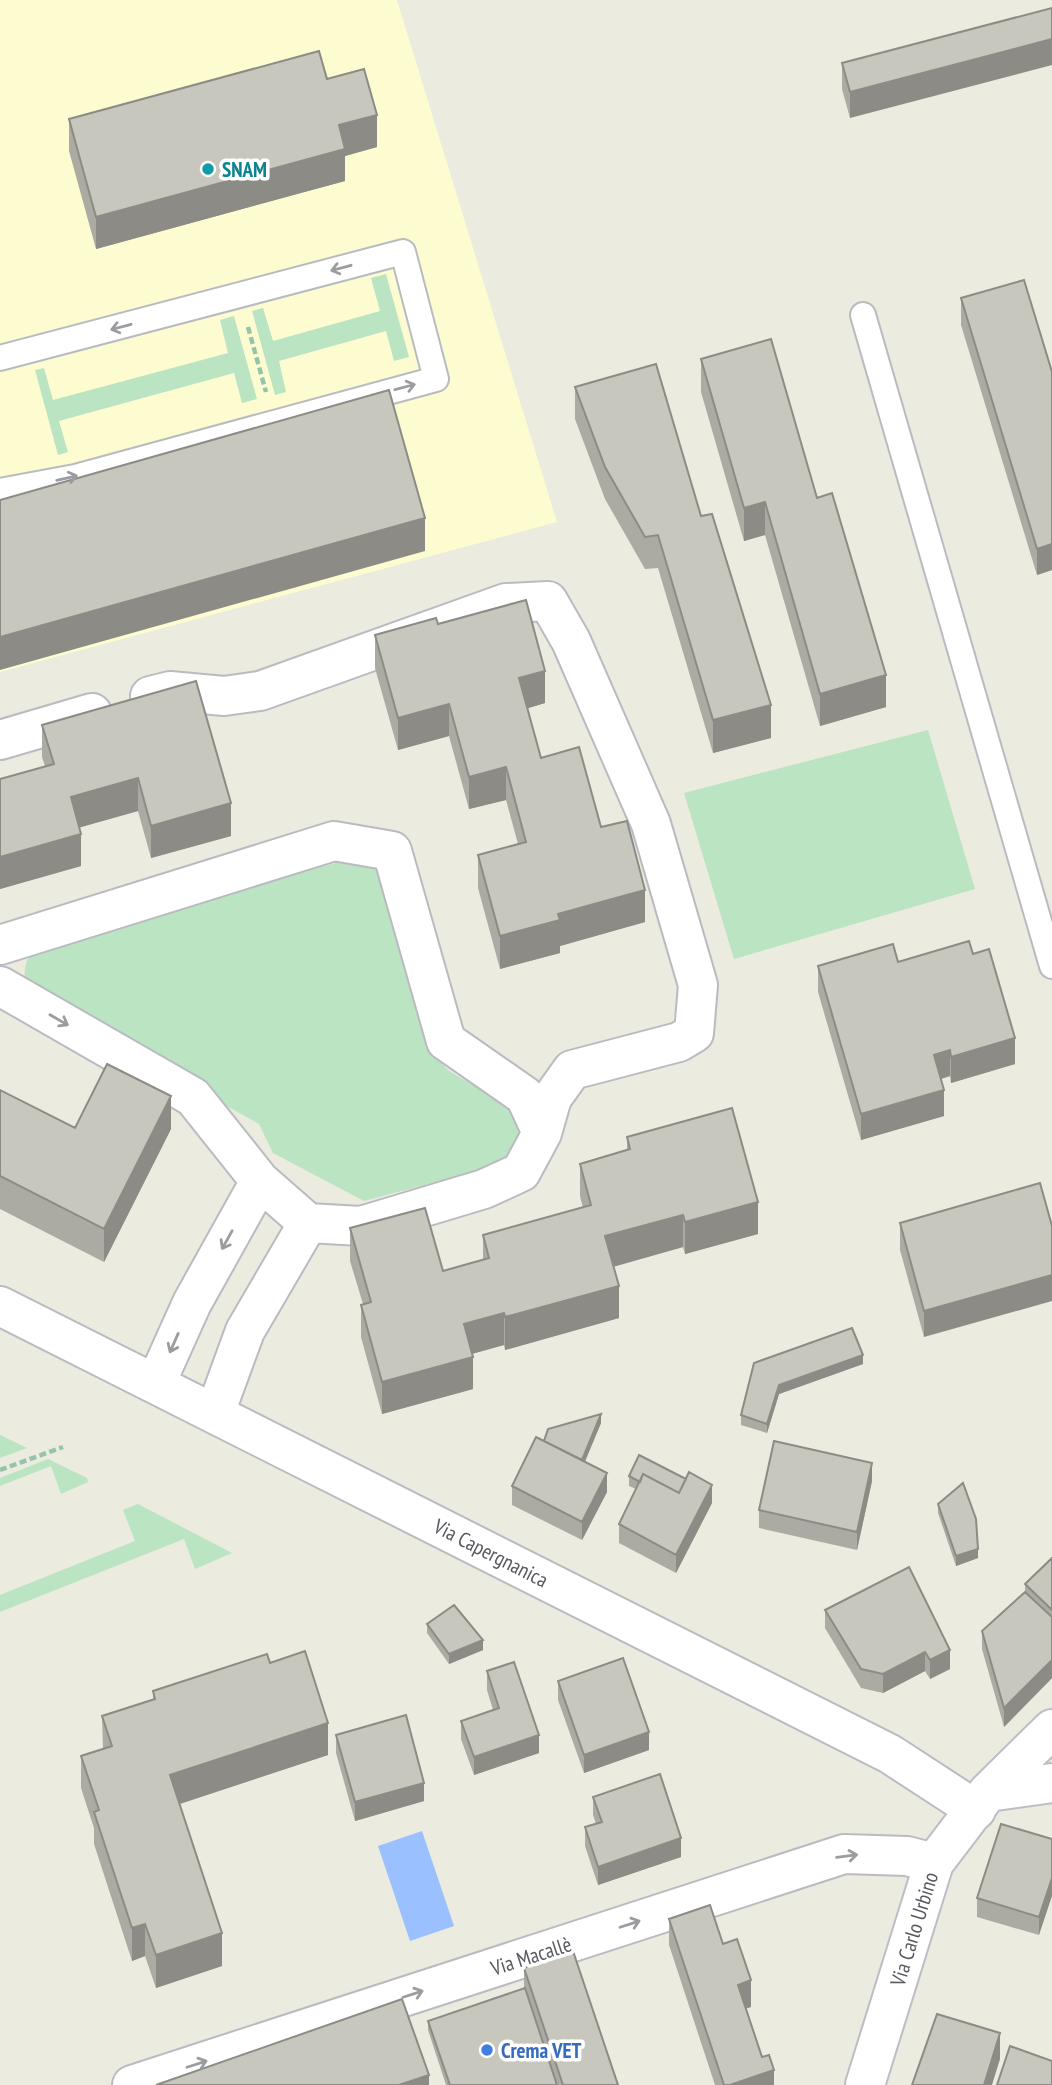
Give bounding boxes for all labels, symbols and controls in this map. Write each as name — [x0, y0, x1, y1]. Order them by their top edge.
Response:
place label: SNAM — [222, 156, 267, 183]
marker: SNAM — [200, 161, 216, 177]
one-way arrow — [330, 263, 352, 276]
one-way arrow — [110, 321, 133, 334]
one-way arrow — [393, 380, 415, 393]
one-way arrow — [55, 471, 78, 485]
one-way arrow — [48, 1014, 69, 1027]
one-way arrow — [220, 1230, 234, 1250]
one-way arrow — [167, 1332, 180, 1353]
street label: Via Capergnanica — [428, 1512, 553, 1593]
one-way arrow — [835, 1849, 858, 1862]
street label: Via Carlo Urbino — [884, 1869, 944, 1990]
one-way arrow — [618, 1916, 640, 1929]
street label: Via Macallè — [486, 1930, 575, 1982]
one-way arrow — [402, 1987, 424, 1999]
place label: Crema VET — [501, 2037, 582, 2064]
marker: Crema VET — [479, 2042, 495, 2058]
one-way arrow — [186, 2057, 208, 2070]

